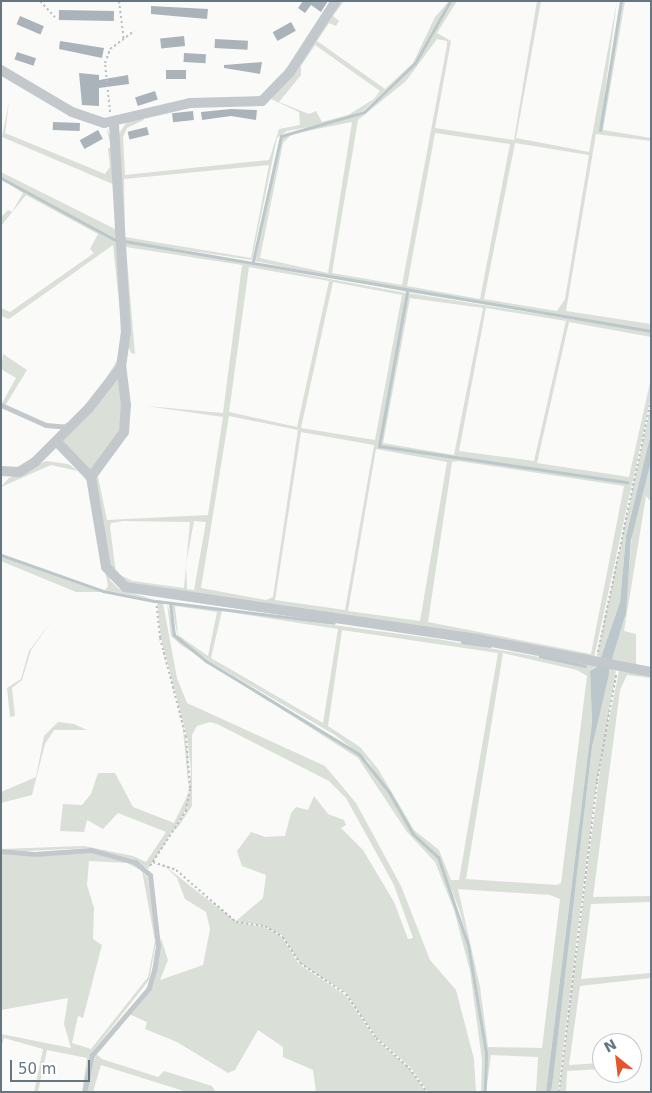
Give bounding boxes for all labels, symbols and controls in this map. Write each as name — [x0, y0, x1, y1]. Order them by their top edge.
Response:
north arrow — [592, 1033, 642, 1083]
text: N — [601, 1036, 619, 1056]
scale bar — [12, 1050, 92, 1082]
text: 50 m — [18, 1060, 56, 1078]

